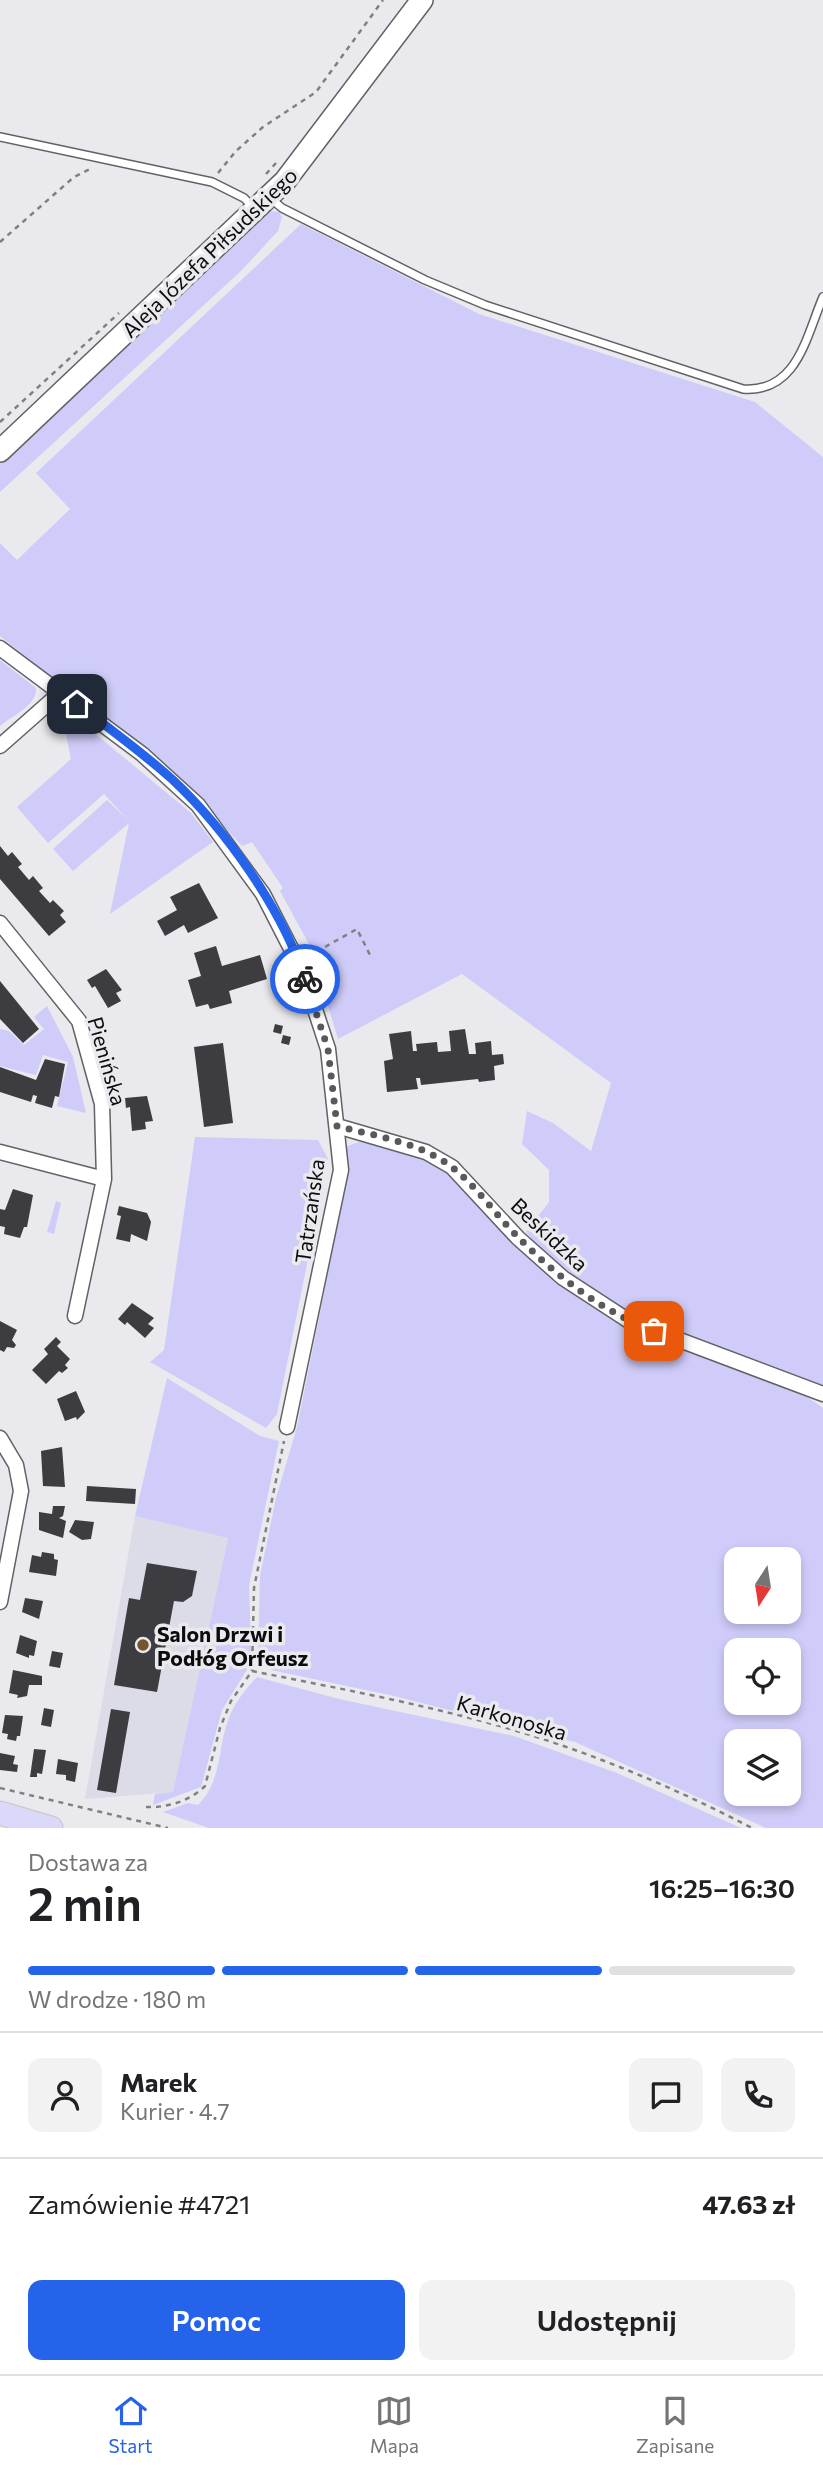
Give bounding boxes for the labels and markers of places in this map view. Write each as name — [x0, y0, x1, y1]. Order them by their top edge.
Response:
pin — [47, 674, 107, 734]
pin — [624, 1301, 684, 1361]
place label: Salon Drzwi i Podłóg Orfeusz — [157, 1621, 309, 1670]
marker: Salon Drzwi i Podłóg Orfeusz — [135, 1637, 151, 1653]

